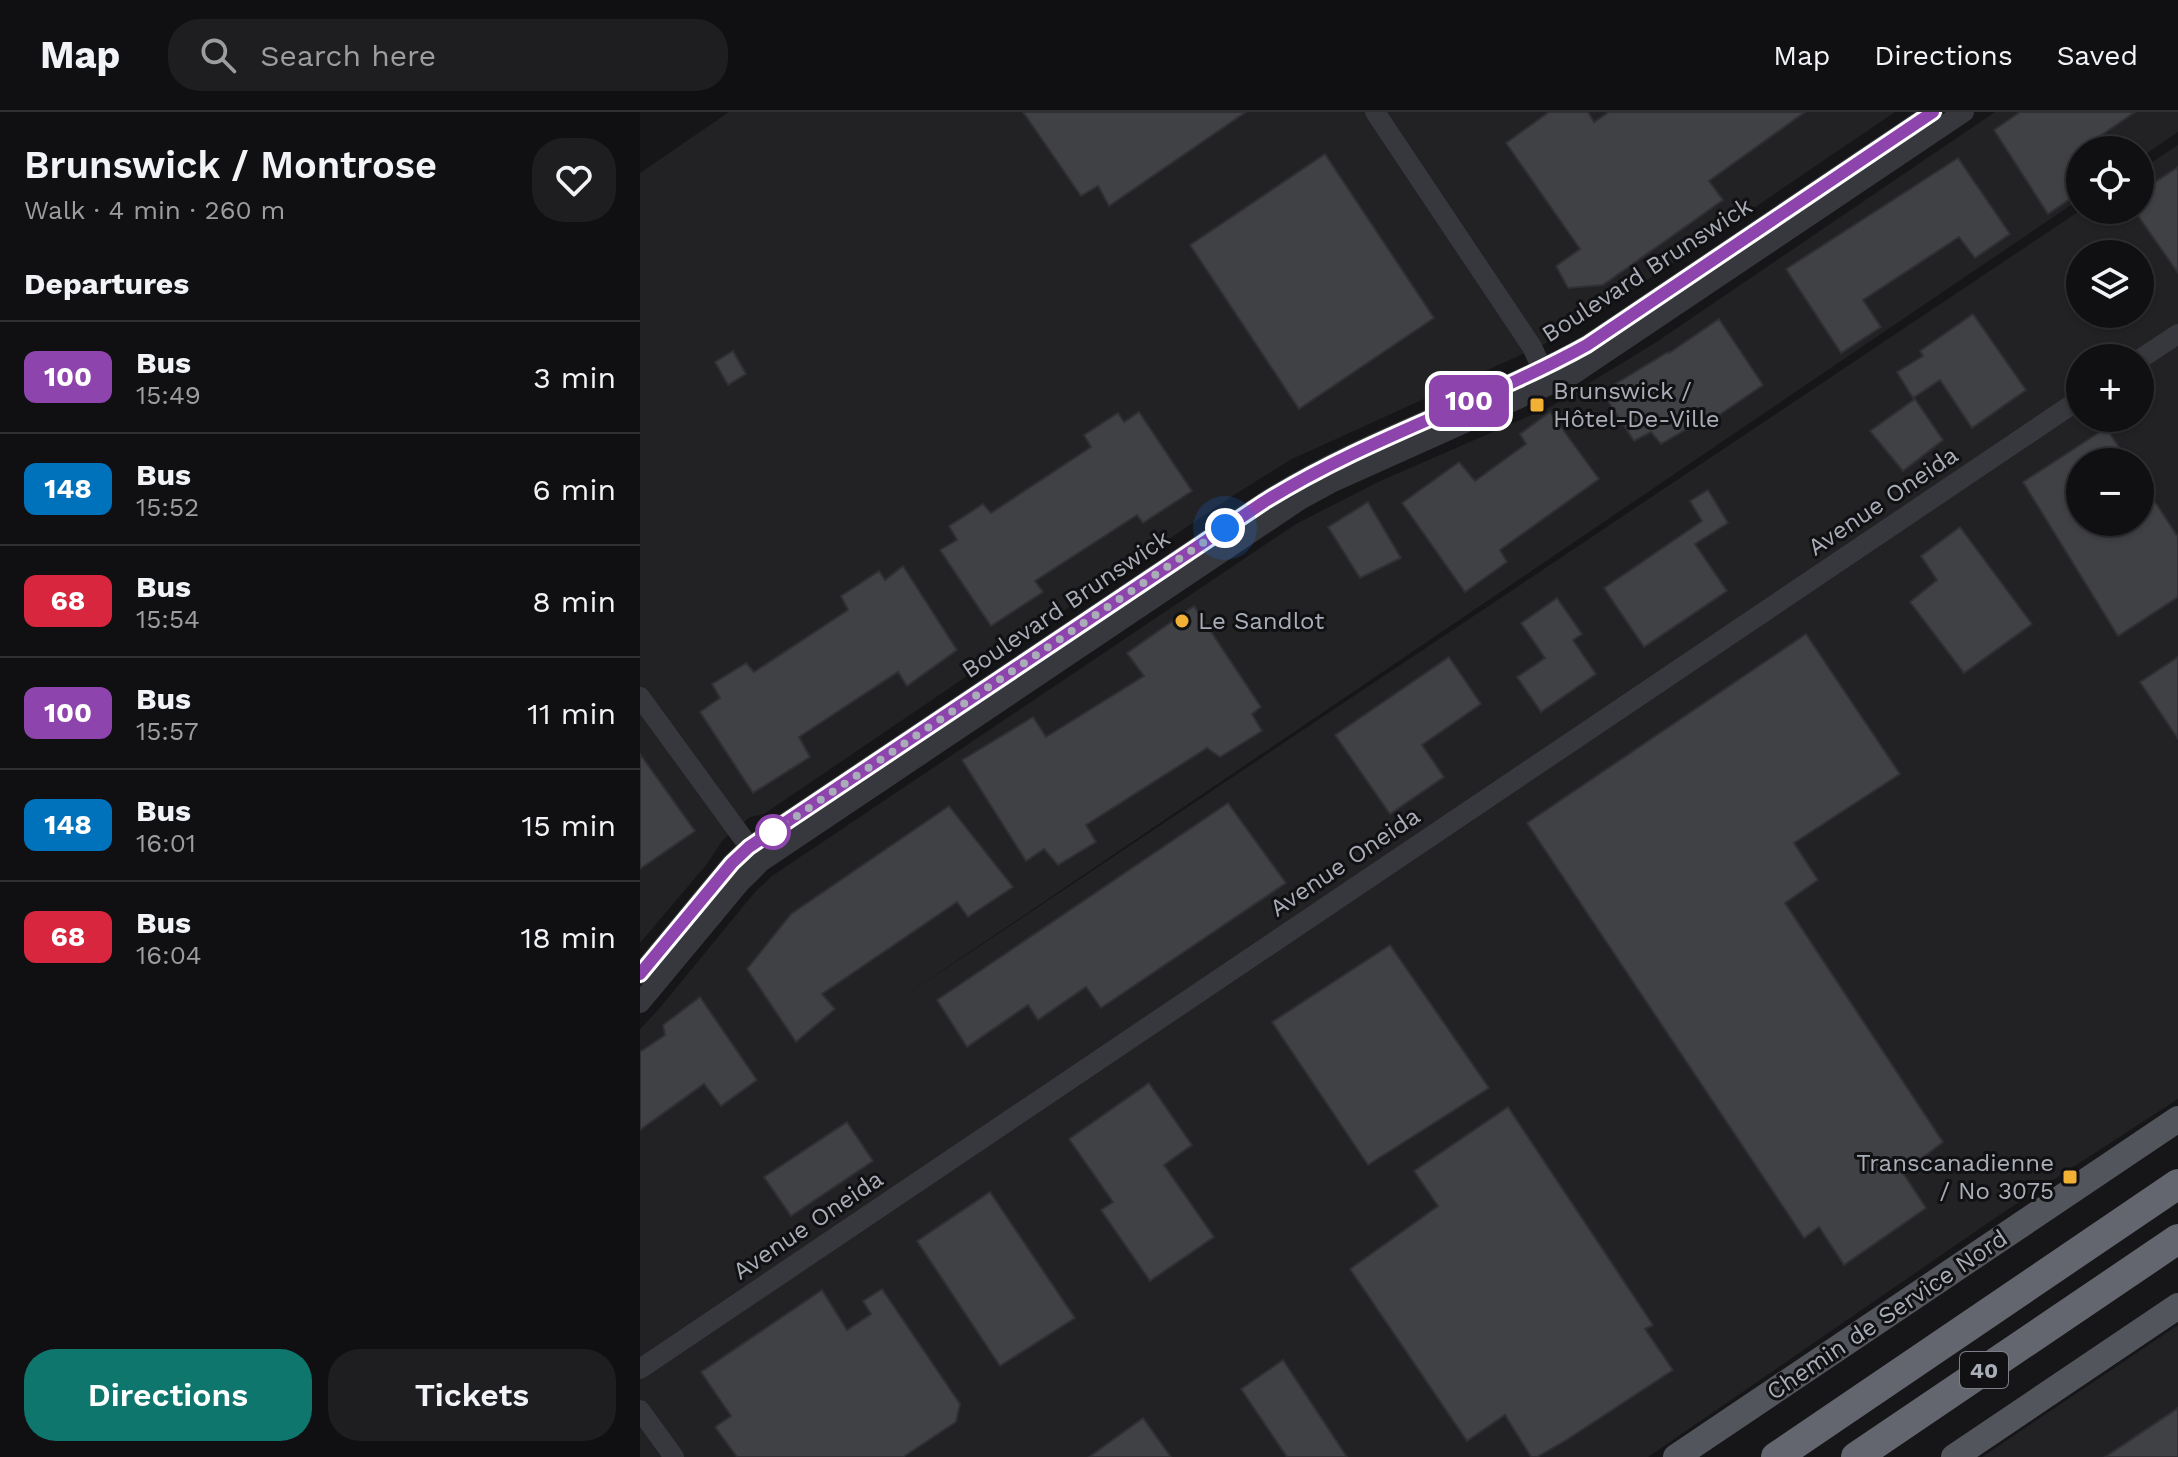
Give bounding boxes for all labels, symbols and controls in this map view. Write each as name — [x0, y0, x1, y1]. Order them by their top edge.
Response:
search box — [168, 19, 728, 91]
text: Map — [40, 33, 120, 77]
icon: search — [196, 33, 240, 77]
text: Search here — [260, 38, 436, 73]
text: Map — [1773, 39, 1830, 72]
text: Directions — [1874, 39, 2013, 72]
text: Saved — [2057, 39, 2138, 72]
map controls — [2066, 136, 2154, 536]
button: locate — [2066, 136, 2154, 224]
button: heart — [532, 138, 616, 222]
text: Brunswick / Montrose — [24, 143, 437, 187]
street label: Boulevard Brunswick — [1537, 191, 1758, 348]
text: Walk · 4 min · 260 m — [24, 195, 285, 225]
button: layers — [2066, 240, 2154, 328]
text: Departures — [24, 266, 189, 301]
button: + — [2066, 344, 2154, 432]
text: Bus — [136, 345, 191, 380]
text: 100 — [44, 360, 92, 393]
text: 3 min — [533, 360, 616, 395]
line badge: 100 — [1423, 375, 1515, 427]
place label: Brunswick / Hôtel-De-Ville — [1553, 377, 1720, 433]
text: 15:49 — [136, 380, 201, 410]
text: 100 — [1445, 384, 1493, 417]
marker: Brunswick / Hôtel-De-Ville — [1528, 396, 1546, 414]
street label: Avenue Oneida — [1803, 441, 1963, 561]
button: − — [2066, 448, 2154, 536]
text: Bus — [136, 457, 191, 492]
text: 148 — [44, 472, 92, 505]
text: 6 min — [532, 472, 616, 507]
text: 15:52 — [136, 492, 199, 522]
your location — [1205, 508, 1245, 548]
street label: Boulevard Brunswick — [957, 524, 1176, 684]
text: Bus — [136, 569, 191, 604]
text: 68 — [51, 584, 85, 617]
text: 8 min — [532, 584, 616, 619]
text: 15:54 — [136, 604, 200, 634]
place label: Le Sandlot — [1198, 607, 1324, 635]
marker: Le Sandlot — [1173, 612, 1191, 630]
text: Bus — [136, 681, 191, 716]
text: 100 — [44, 696, 92, 729]
text: 11 min — [527, 696, 616, 731]
text: 15:57 — [136, 716, 199, 746]
text: Bus — [136, 793, 191, 828]
street label: Avenue Oneida — [1265, 802, 1425, 922]
text: 148 — [44, 808, 92, 841]
text: 15 min — [521, 808, 616, 843]
unlabelled marker — [756, 815, 790, 849]
text: 16:01 — [136, 828, 196, 858]
text: Bus — [136, 905, 191, 940]
text: 68 — [51, 920, 85, 953]
text: 18 min — [520, 920, 616, 955]
text: 16:04 — [136, 940, 202, 970]
place label: Transcanadienne / No 3075 — [1856, 1149, 2054, 1205]
street label: Avenue Oneida — [728, 1165, 888, 1285]
marker: Transcanadienne / No 3075 — [2061, 1168, 2079, 1186]
street label: Chemin de Service Nord — [1761, 1224, 2013, 1406]
button: Directions — [24, 1349, 312, 1441]
button: Tickets — [328, 1349, 616, 1441]
road number: 40 — [1960, 1352, 2008, 1388]

